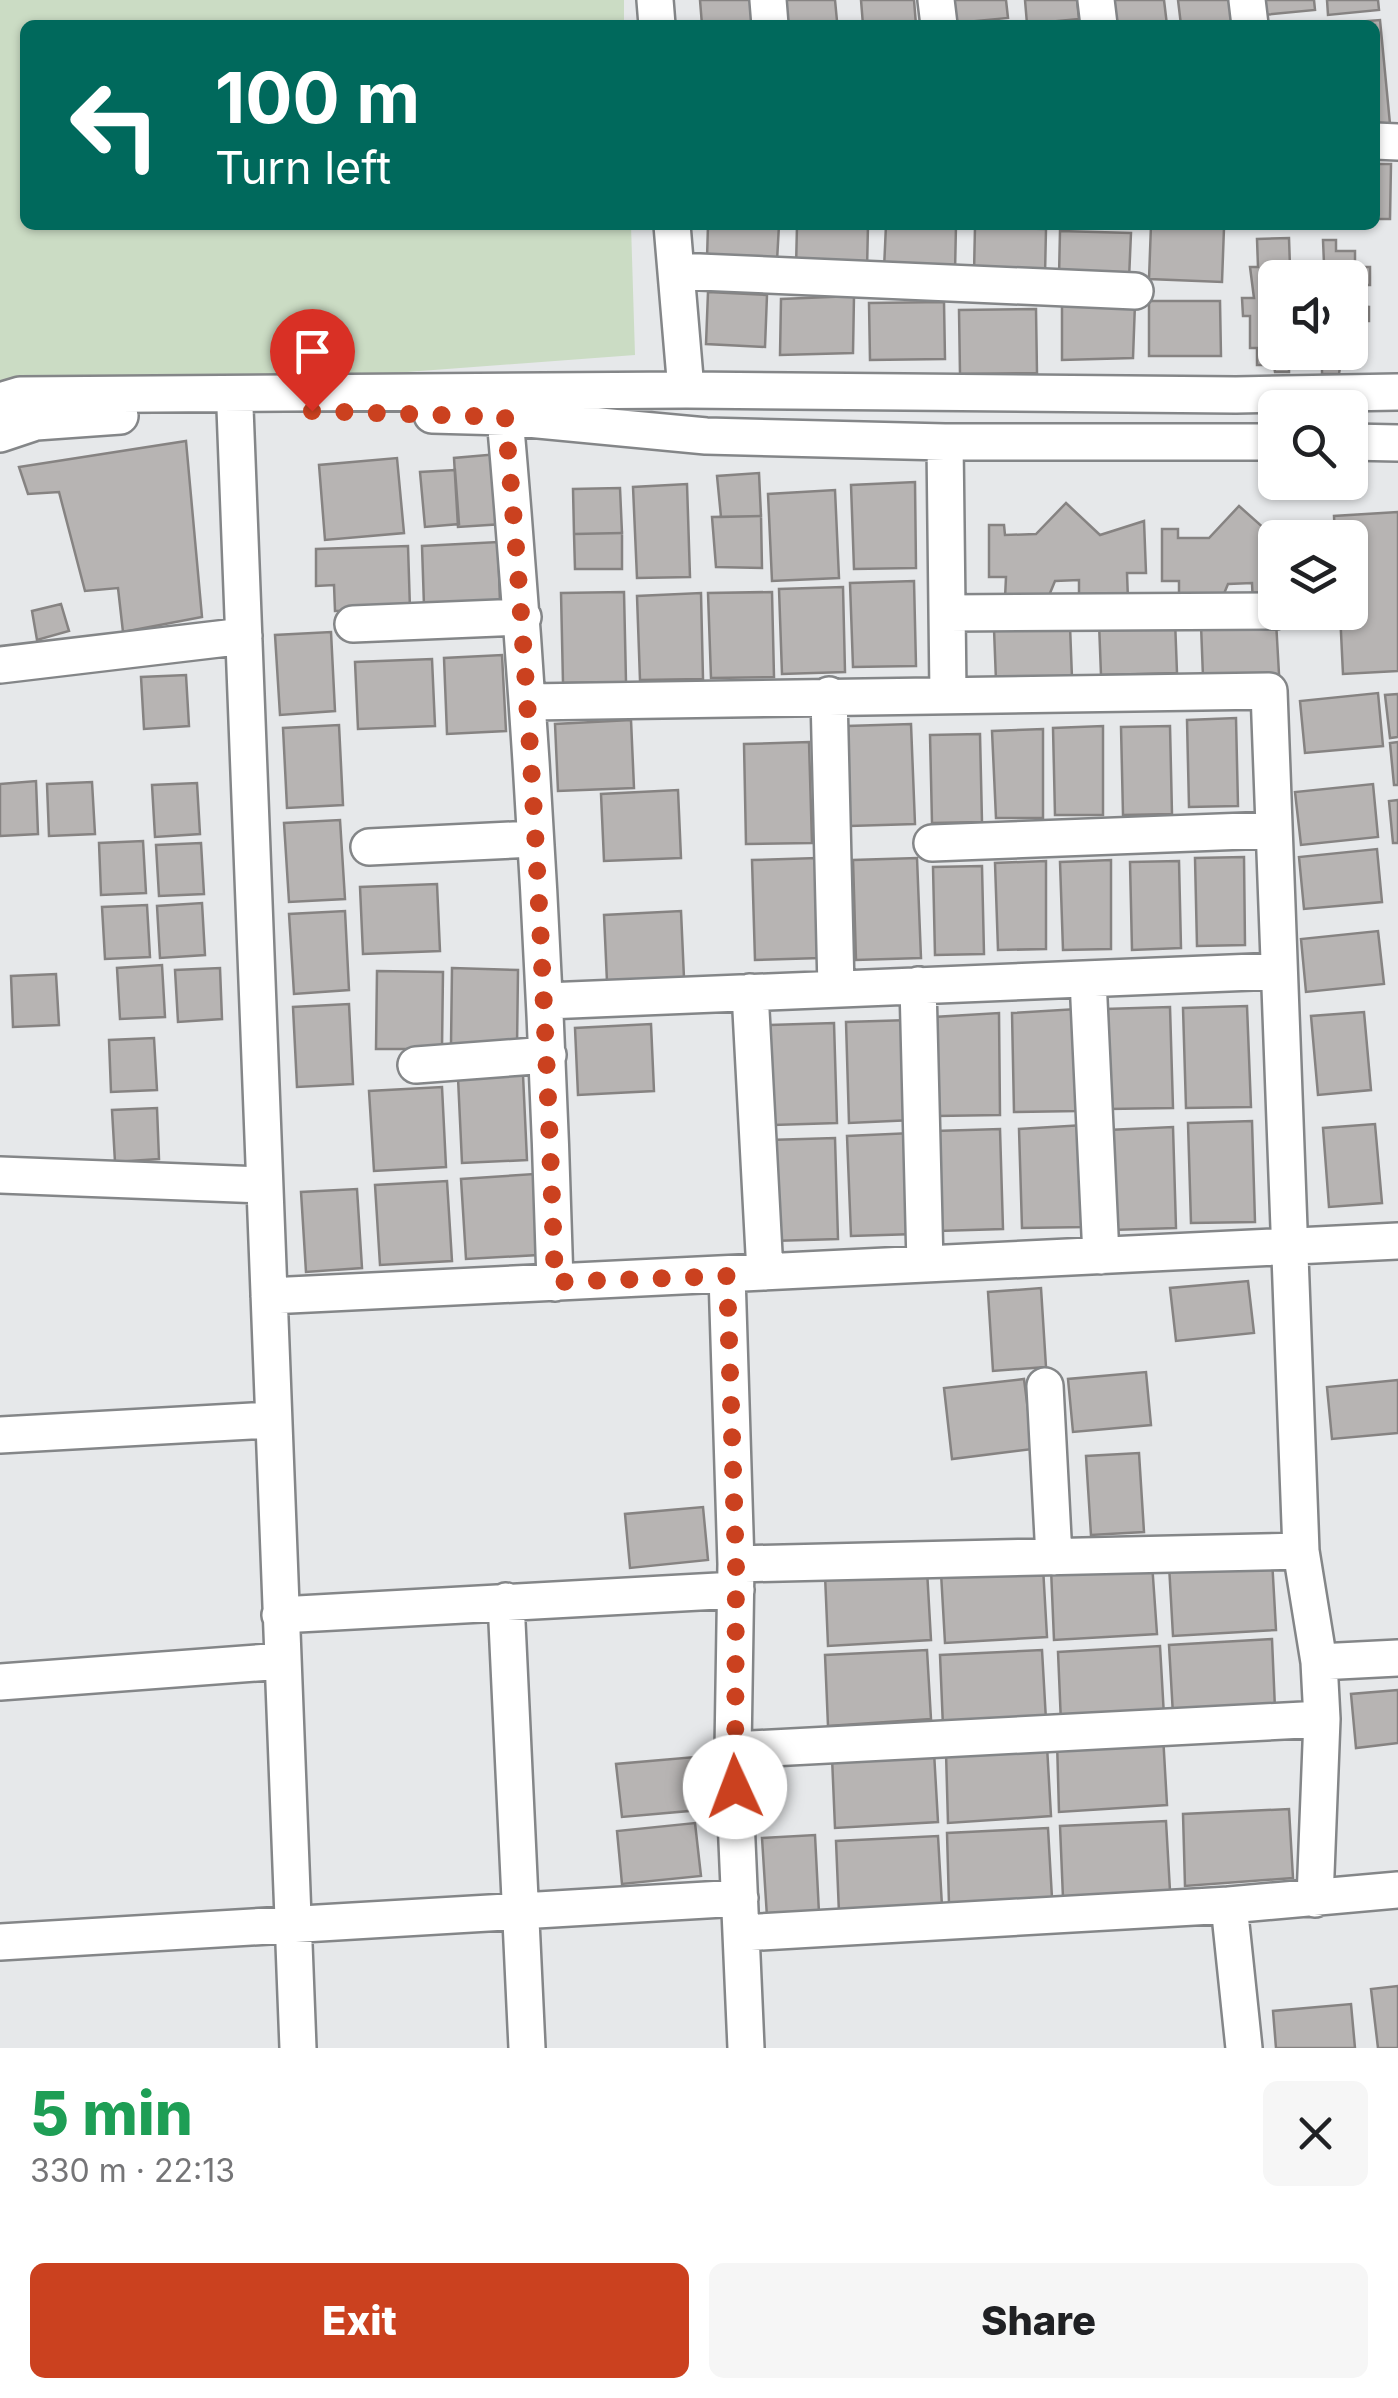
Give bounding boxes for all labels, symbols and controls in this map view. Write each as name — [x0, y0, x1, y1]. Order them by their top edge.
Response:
text: 100 m — [215, 55, 420, 140]
icon: left — [50, 60, 180, 190]
text: Turn left — [215, 140, 391, 195]
map controls — [1258, 260, 1368, 630]
button: sound — [1258, 260, 1368, 370]
pin — [270, 309, 355, 412]
icon: arrive — [285, 324, 340, 379]
button: search — [1258, 390, 1368, 500]
button: layers — [1258, 520, 1368, 630]
position arrow — [683, 1735, 787, 1839]
text: 5 min — [30, 2077, 193, 2149]
button: close — [1263, 2081, 1368, 2186]
text: 330 m · 22:13 — [30, 2151, 235, 2190]
button: Exit — [30, 2263, 689, 2378]
button: Share — [709, 2263, 1368, 2378]

